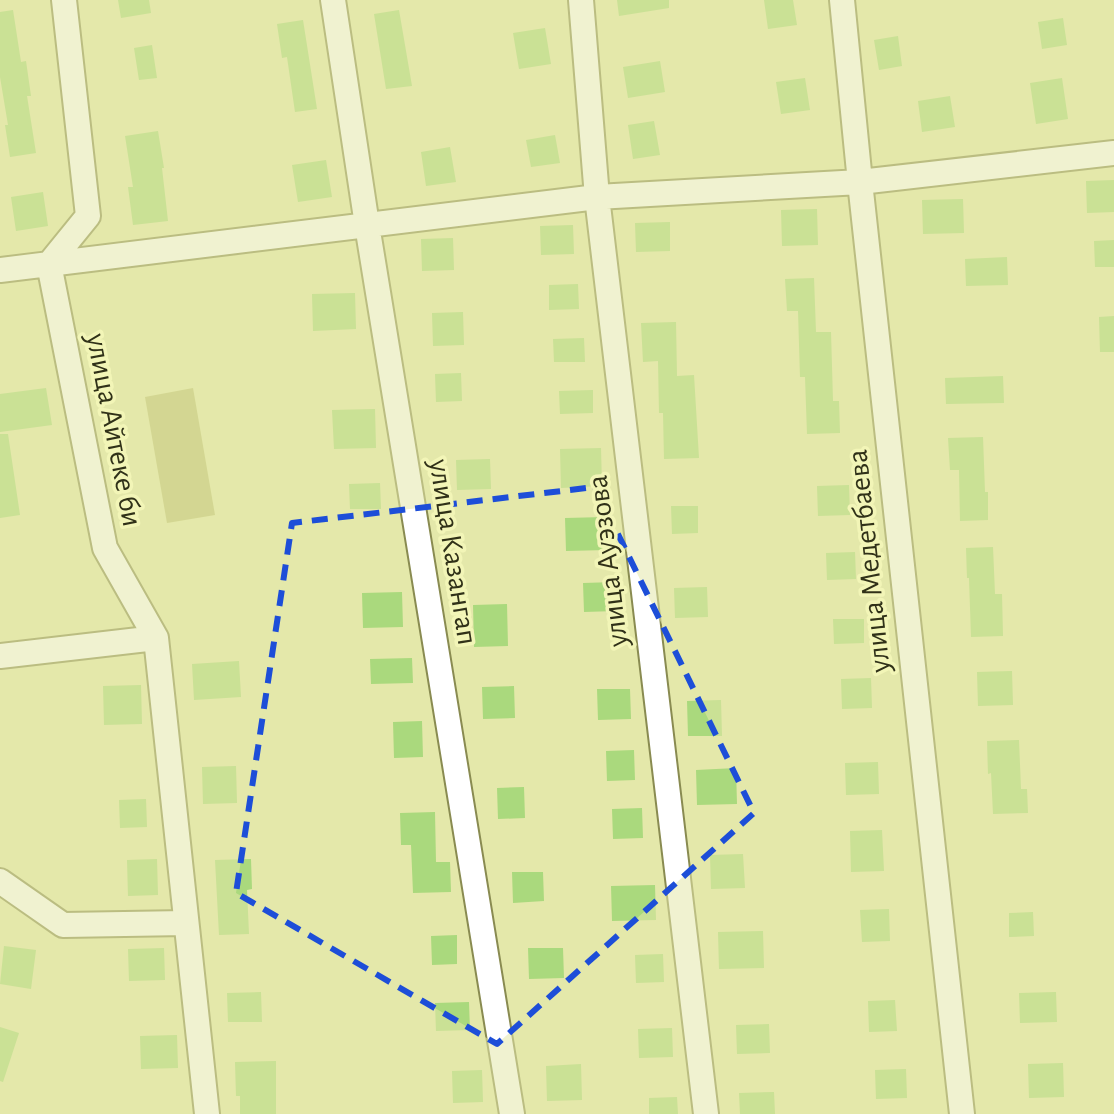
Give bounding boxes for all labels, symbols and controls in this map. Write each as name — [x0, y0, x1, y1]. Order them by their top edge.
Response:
street label: улица Айтеке би — [80, 330, 147, 529]
street label: улица Медетбаева — [842, 448, 896, 675]
street label: улица Казангап — [423, 456, 483, 647]
street label: улица Ауэзова — [583, 473, 634, 650]

